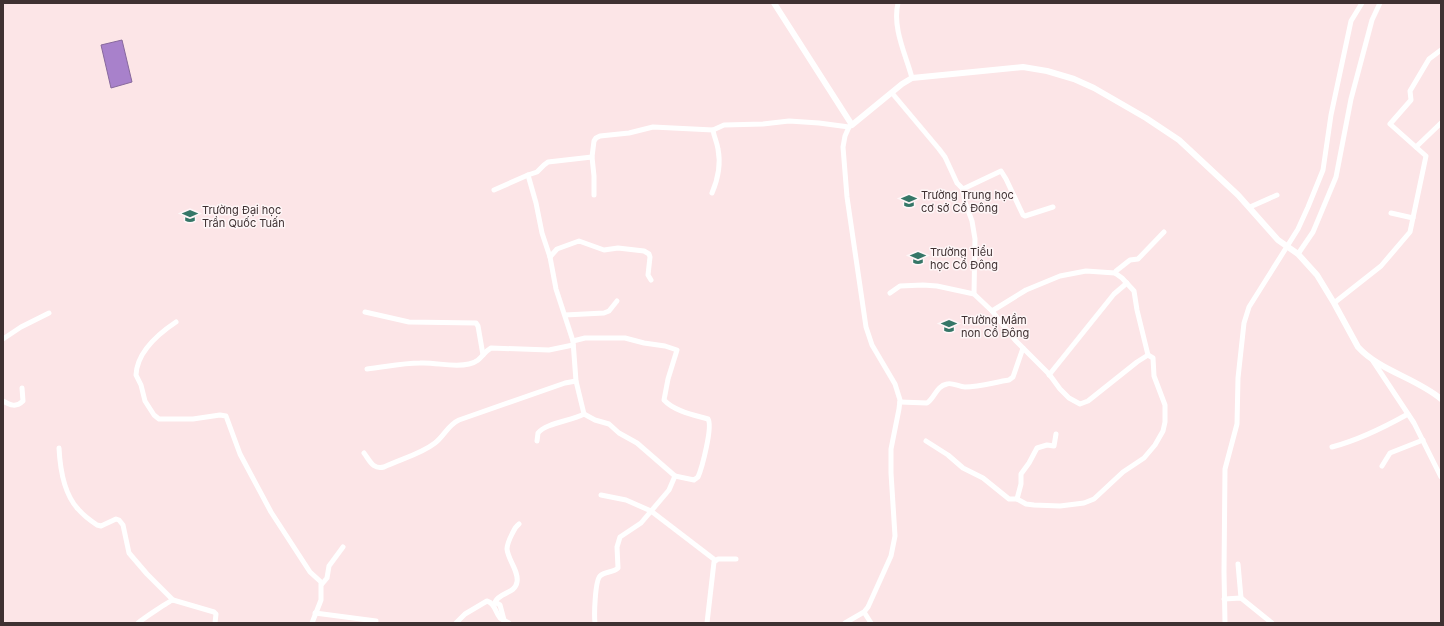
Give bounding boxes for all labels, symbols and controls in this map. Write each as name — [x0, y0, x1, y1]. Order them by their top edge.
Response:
place label: Trường Trung học cơ sở Cổ Đông — [921, 188, 1014, 215]
school or university icon: Trường Trung học cơ sở Cổ Đông — [900, 192, 918, 210]
place label: Trường Đại học Trần Quốc Tuấn — [202, 203, 285, 230]
school or university icon: Trường Đại học Trần Quốc Tuấn — [181, 207, 199, 225]
place label: Trường Tiểu học Cổ Đông — [930, 245, 998, 272]
school or university icon: Trường Tiểu học Cổ Đông — [909, 249, 927, 267]
place label: Trường Mầm non Cổ Đông — [961, 313, 1029, 340]
school or university icon: Trường Mầm non Cổ Đông — [940, 317, 958, 335]

